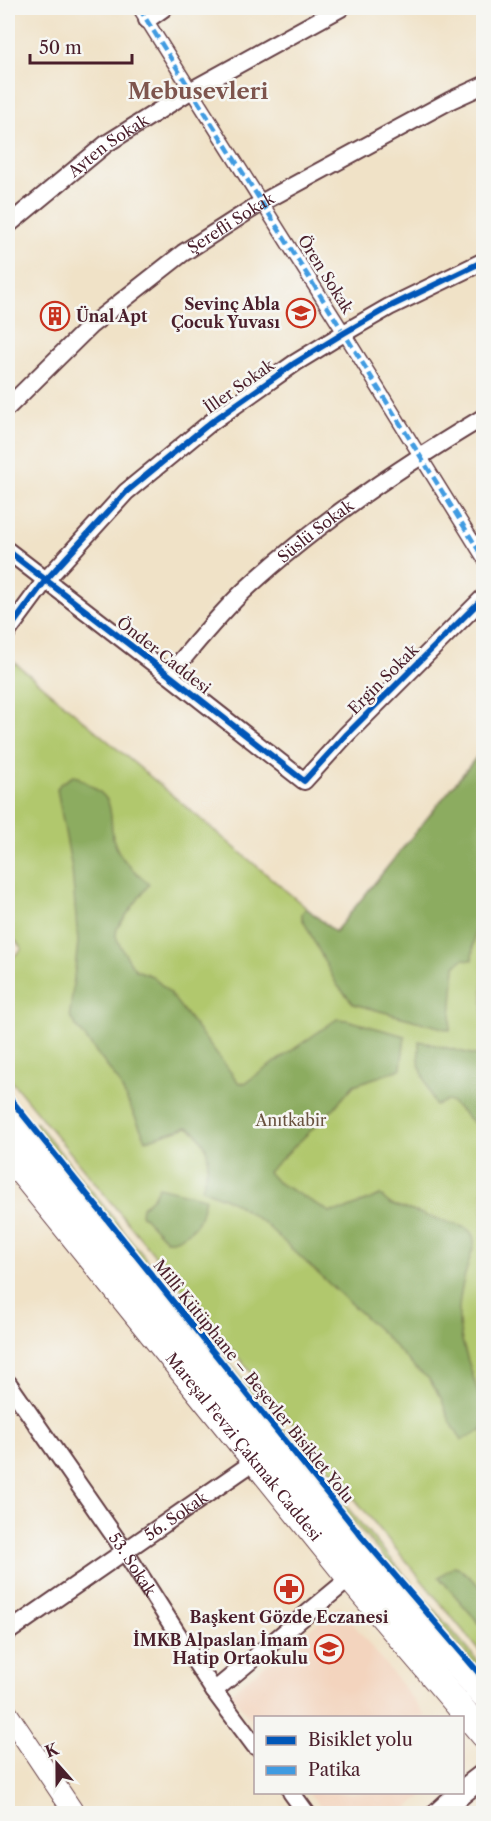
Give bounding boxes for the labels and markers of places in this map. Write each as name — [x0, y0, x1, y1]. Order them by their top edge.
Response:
place label: Sevinç Abla Çocuk Yuvası — [171, 294, 281, 332]
school or university icon: Sevinç Abla Çocuk Yuvası — [285, 297, 317, 329]
building icon: Ünal Apt — [39, 300, 71, 332]
place label: Ünal Apt — [76, 305, 148, 326]
pharmacy icon: Başkent Gözde Eczanesi — [273, 1573, 305, 1605]
place label: Başkent Gözde Eczanesi — [190, 1607, 389, 1627]
place label: İMKB Alpaslan İmam Hatip Ortaokulu — [133, 1630, 308, 1668]
school or university icon: İMKB Alpaslan İmam Hatip Ortaokulu — [313, 1633, 345, 1665]

